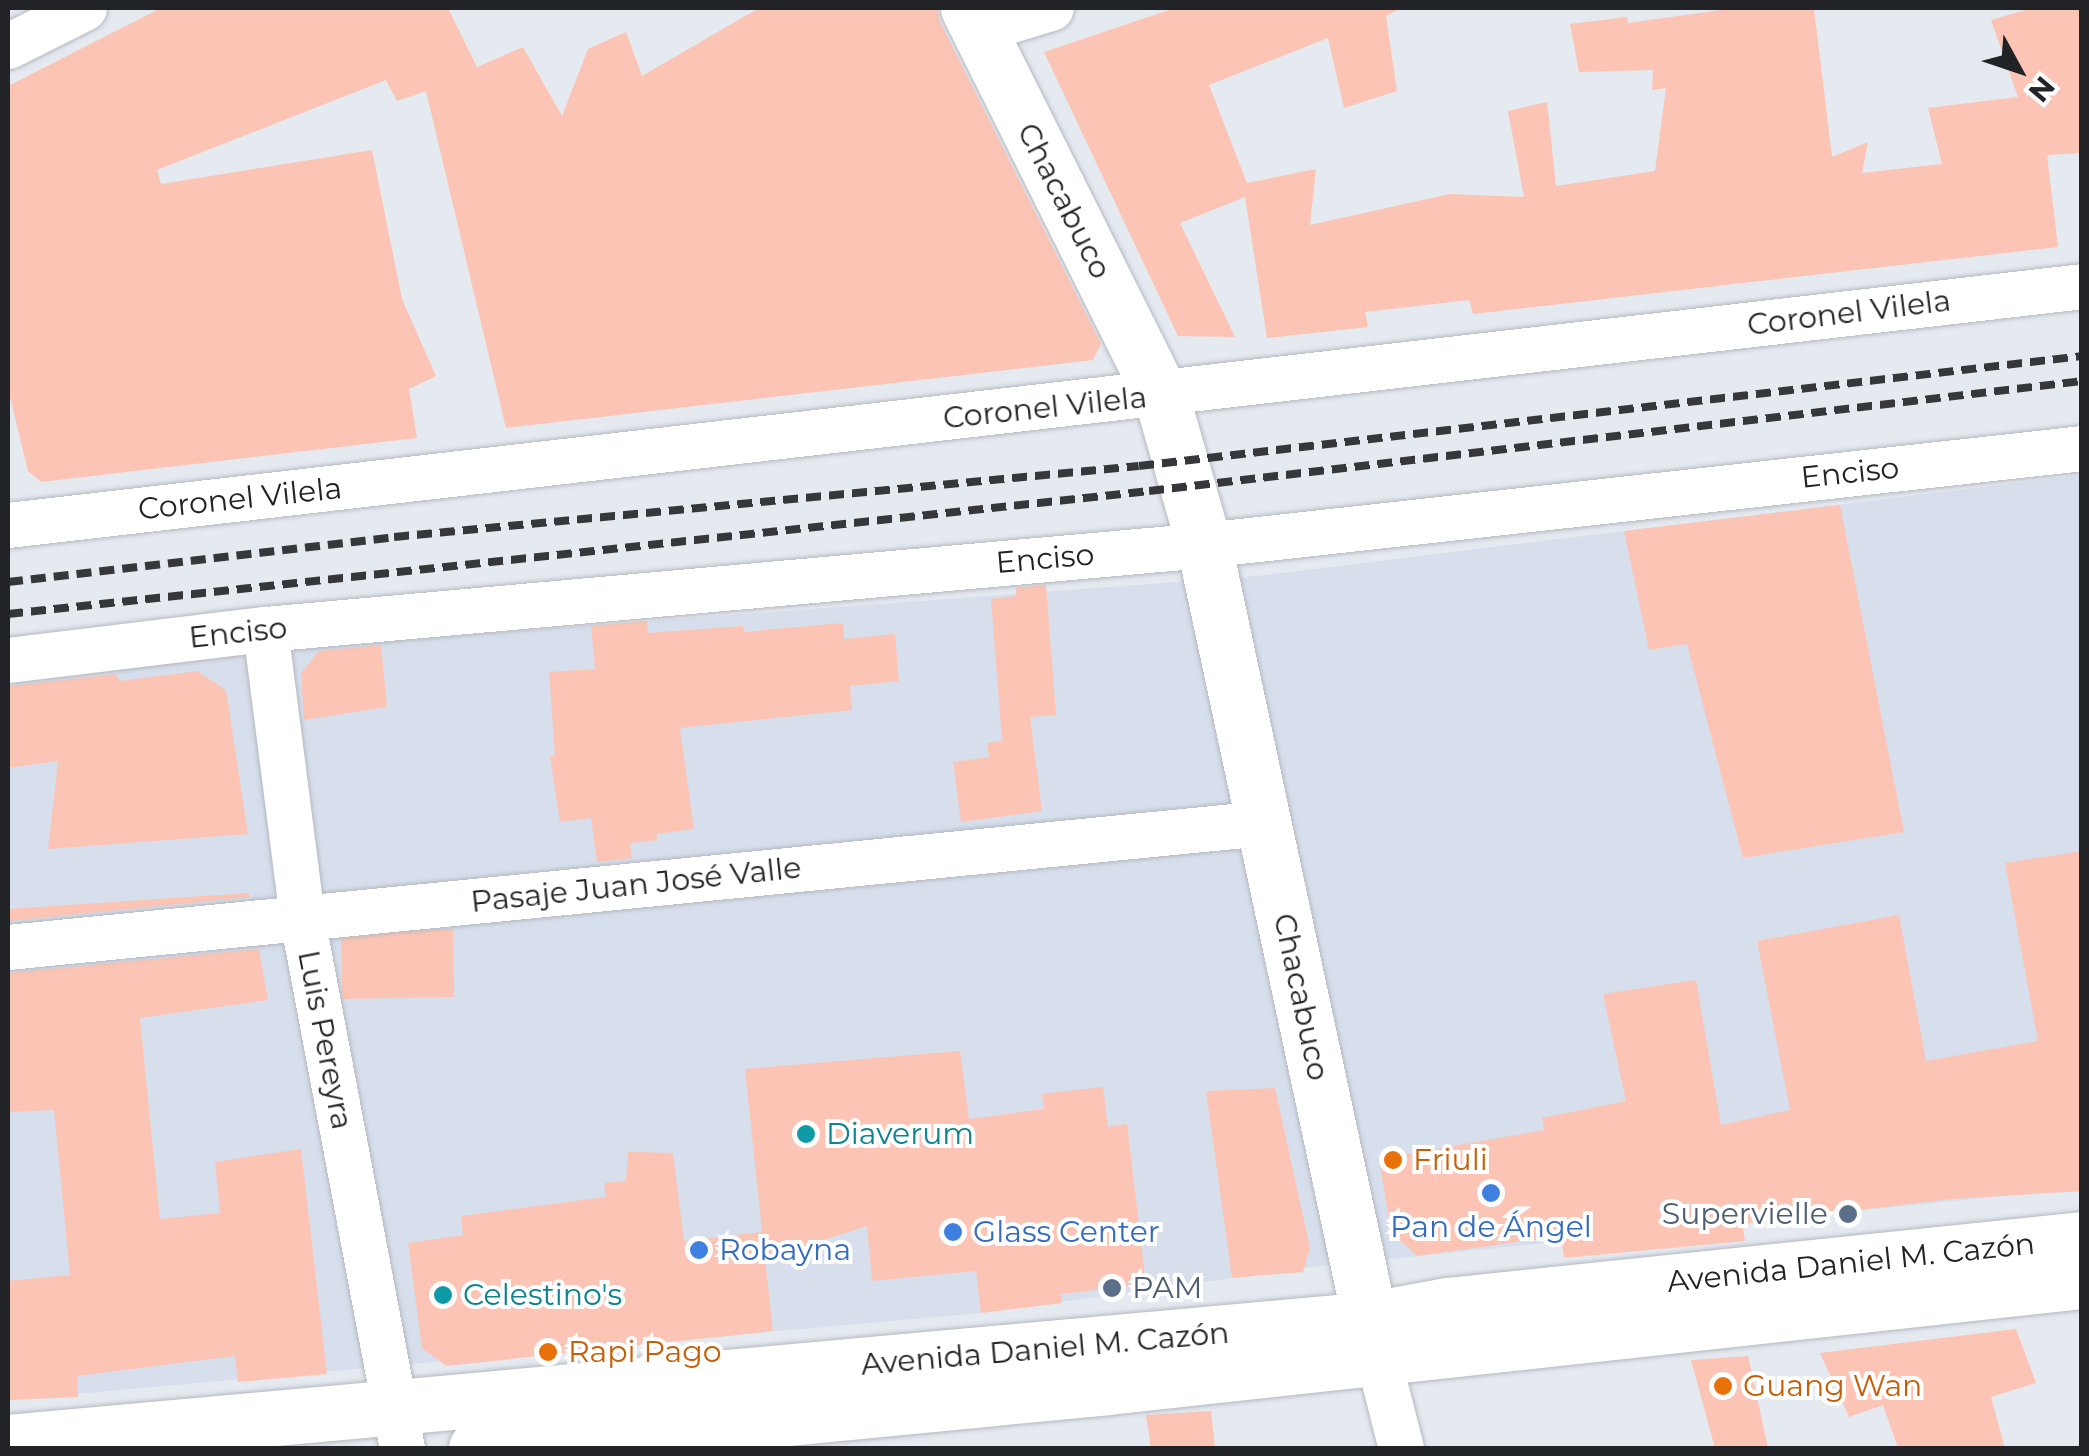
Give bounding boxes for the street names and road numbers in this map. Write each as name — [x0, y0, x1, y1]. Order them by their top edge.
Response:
street label: Chacabuco — [1009, 117, 1119, 285]
street label: Coronel Vilela — [1745, 283, 1953, 343]
street label: Coronel Vilela — [941, 379, 1149, 437]
street label: Enciso — [1799, 450, 1901, 496]
street label: Coronel Vilela — [136, 470, 344, 528]
street label: Enciso — [994, 537, 1096, 581]
street label: Enciso — [187, 610, 289, 656]
street label: Pasaje Juan José Valle — [469, 850, 803, 920]
street label: Chacabuco — [1266, 910, 1336, 1084]
street label: Luis Pereyra — [290, 947, 360, 1133]
street label: Avenida Daniel M. Cazón — [1665, 1226, 2037, 1300]
street label: Avenida Daniel M. Cazón — [859, 1315, 1231, 1383]

